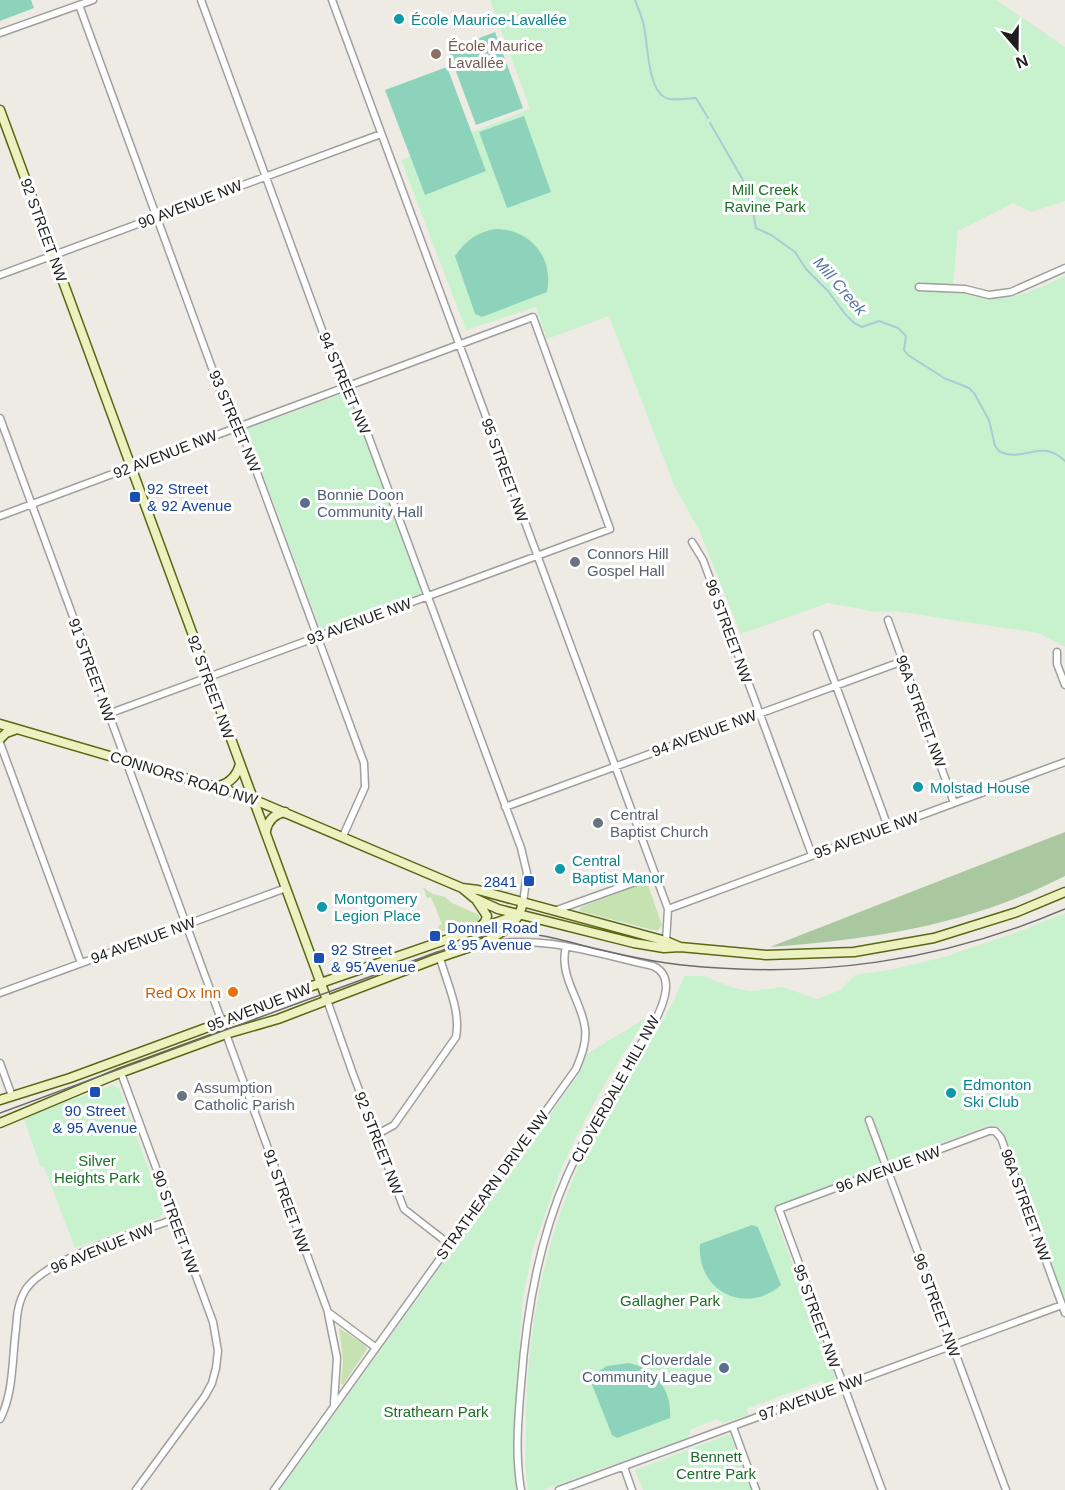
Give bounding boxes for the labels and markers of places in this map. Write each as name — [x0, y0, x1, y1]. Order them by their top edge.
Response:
place label: École Maurice-Lavallée — [411, 11, 567, 28]
marker: École Maurice-Lavallée — [392, 12, 406, 26]
place label: École Maurice Lavallée — [448, 37, 543, 71]
marker: École Maurice Lavallée — [429, 47, 443, 61]
place label: 92 Street & 92 Avenue — [147, 480, 232, 514]
place label: Bonnie Doon Community Hall — [317, 486, 423, 520]
marker: 92 Street & 92 Avenue — [128, 490, 142, 504]
marker: Bonnie Doon Community Hall — [298, 496, 312, 510]
place label: Connors Hill Gospel Hall — [587, 545, 669, 579]
marker: Connors Hill Gospel Hall — [568, 555, 582, 569]
place label: Molstad House — [930, 779, 1030, 796]
marker: Molstad House — [911, 780, 925, 794]
place label: Central Baptist Church — [610, 806, 708, 840]
marker: Central Baptist Church — [591, 816, 605, 830]
place label: Central Baptist Manor — [572, 852, 665, 886]
marker: Central Baptist Manor — [553, 862, 567, 876]
place label: 2841 — [484, 873, 517, 890]
marker: 2841 — [522, 874, 536, 888]
place label: Montgomery Legion Place — [334, 890, 421, 924]
marker: Montgomery Legion Place — [315, 900, 329, 914]
place label: Donnell Road & 95 Avenue — [447, 919, 538, 953]
marker: Donnell Road & 95 Avenue — [428, 929, 442, 943]
place label: 92 Street & 95 Avenue — [331, 941, 416, 975]
marker: 92 Street & 95 Avenue — [312, 951, 326, 965]
place label: Red Ox Inn — [145, 984, 221, 1001]
marker: Red Ox Inn — [226, 985, 240, 999]
place label: Edmonton Ski Club — [963, 1076, 1031, 1110]
place label: Assumption Catholic Parish — [194, 1079, 295, 1113]
marker: 90 Street & 95 Avenue — [88, 1085, 102, 1099]
marker: Edmonton Ski Club — [944, 1086, 958, 1100]
marker: Assumption Catholic Parish — [175, 1089, 189, 1103]
place label: 90 Street & 95 Avenue — [53, 1102, 137, 1136]
place label: Cloverdale Community League — [582, 1351, 712, 1385]
marker: Cloverdale Community League — [717, 1361, 731, 1375]

